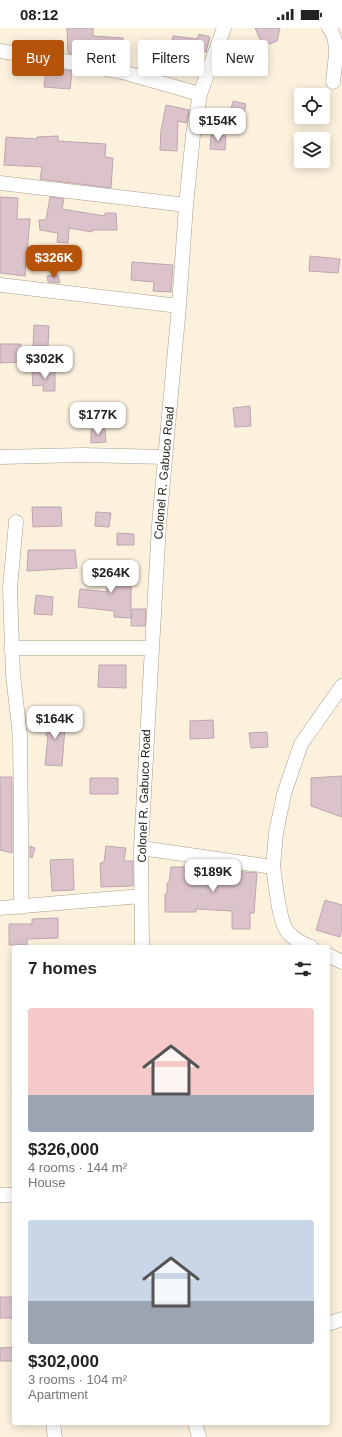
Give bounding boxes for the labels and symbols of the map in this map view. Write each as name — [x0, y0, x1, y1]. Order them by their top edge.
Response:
pin: $154K — [190, 108, 246, 142]
pin: $326K — [26, 245, 82, 279]
pin: $302K — [17, 346, 73, 380]
pin: $177K — [70, 402, 126, 436]
street label: Colonel R. Gabuco Road — [151, 406, 177, 540]
pin: $264K — [83, 560, 139, 594]
pin: $164K — [27, 706, 83, 740]
street label: Colonel R. Gabuco Road — [135, 729, 153, 863]
pin: $189K — [185, 859, 241, 893]

